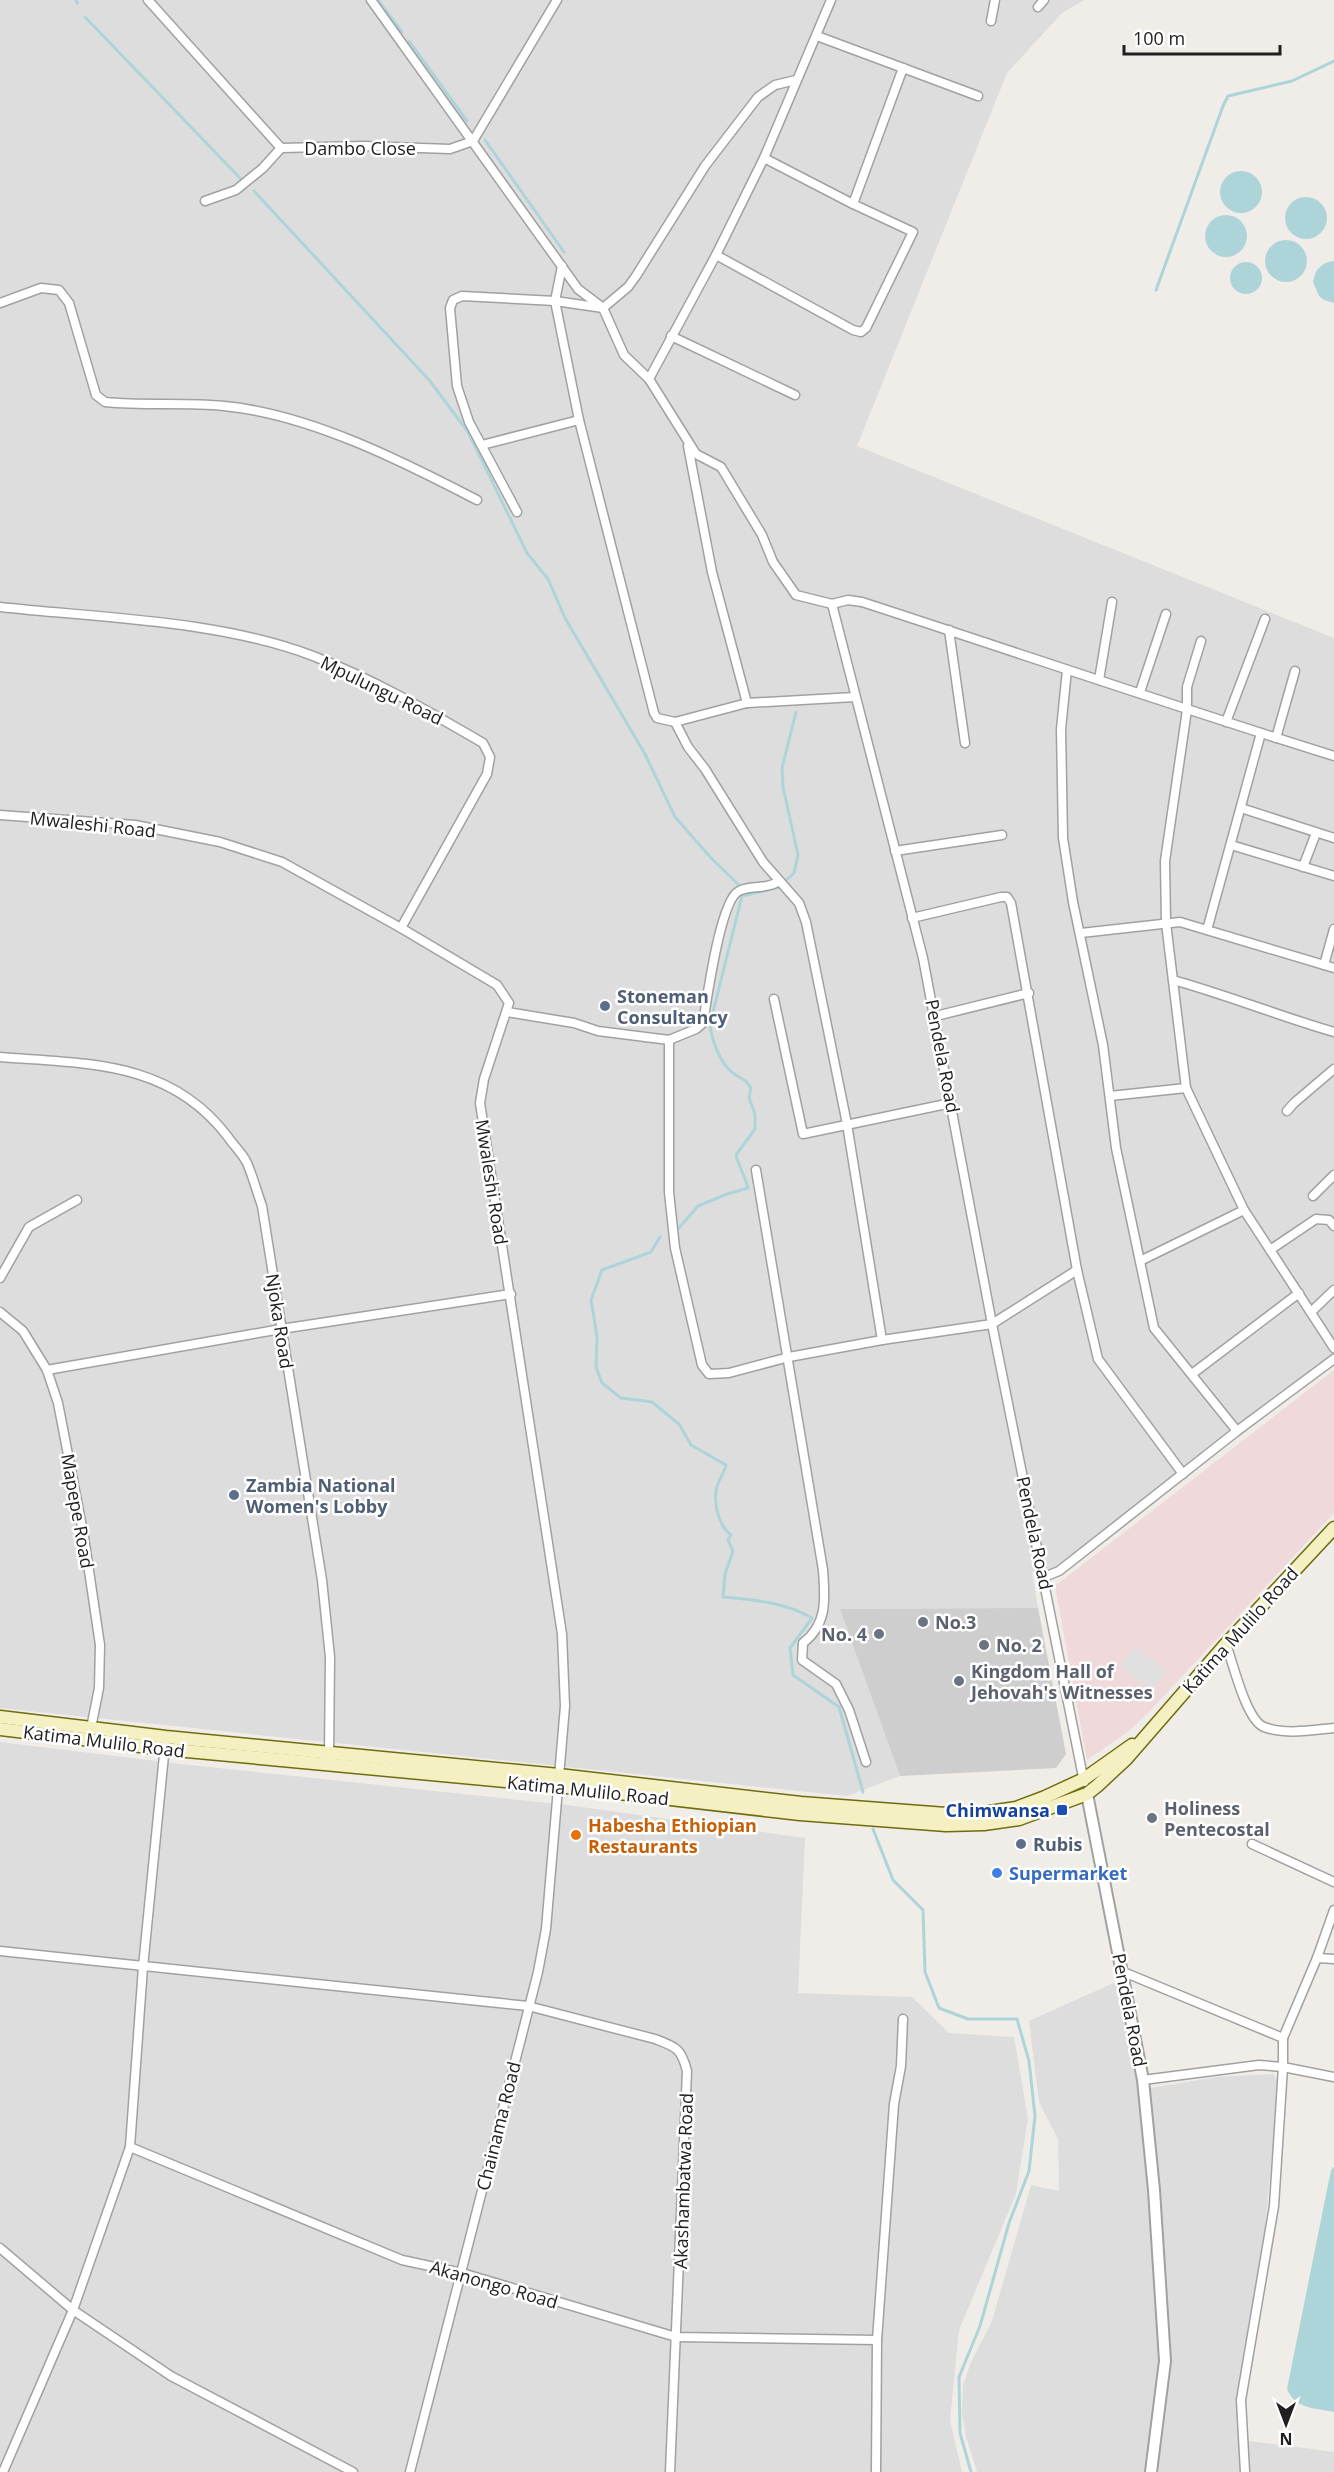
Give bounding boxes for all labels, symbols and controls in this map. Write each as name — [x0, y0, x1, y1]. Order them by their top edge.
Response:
scale bar — [1124, 18, 1280, 56]
text: 100 m — [1133, 26, 1185, 50]
street label: Dambo Close — [304, 136, 416, 160]
street label: Mpulungu Road — [317, 650, 447, 730]
street label: Mwaleshi Road — [29, 805, 157, 843]
place label: Stoneman Consultancy — [617, 984, 728, 1029]
street label: Pendela Road — [920, 997, 966, 1115]
marker: Stoneman Consultancy — [598, 999, 612, 1013]
street label: Mwaleshi Road — [470, 1118, 514, 1246]
street label: Njoka Road — [261, 1272, 299, 1370]
street label: Mapepe Road — [56, 1452, 100, 1570]
place label: Zambia National Women's Lobby — [246, 1473, 396, 1518]
street label: Pendela Road — [1011, 1474, 1059, 1592]
marker: Zambia National Women's Lobby — [227, 1488, 241, 1502]
street label: Katima Mulilo Road — [1177, 1562, 1303, 1698]
place label: No.3 — [935, 1610, 976, 1634]
marker: No.3 — [916, 1615, 930, 1629]
place label: No. 4 — [821, 1622, 867, 1646]
marker: No. 4 — [872, 1627, 886, 1641]
place label: No. 2 — [996, 1633, 1042, 1657]
marker: No. 2 — [977, 1638, 991, 1652]
place label: Kingdom Hall of Jehovah's Witnesses — [969, 1659, 1153, 1704]
marker: Kingdom Hall of Jehovah's Witnesses — [952, 1674, 966, 1688]
street label: Katima Mulilo Road — [22, 1719, 186, 1763]
street label: Katima Mulilo Road — [506, 1770, 670, 1810]
place label: Holiness Pentecostal — [1164, 1796, 1270, 1841]
place label: Chimwansa — [946, 1798, 1050, 1822]
marker: Chimwansa — [1055, 1803, 1069, 1817]
marker: Holiness Pentecostal — [1145, 1811, 1159, 1825]
place label: Habesha Ethiopian Restaurants — [588, 1813, 757, 1858]
marker: Habesha Ethiopian Restaurants — [569, 1828, 583, 1842]
place label: Rubis — [1033, 1832, 1083, 1856]
marker: Rubis — [1014, 1837, 1028, 1851]
place label: Supermarket — [1009, 1861, 1127, 1885]
marker: Supermarket — [990, 1866, 1004, 1880]
street label: Pendela Road — [1107, 1951, 1153, 2069]
street label: Chainama Road — [470, 2059, 526, 2193]
street label: Akashambatwa Road — [668, 2093, 698, 2269]
street label: Akanongo Road — [427, 2254, 561, 2314]
north arrow — [1256, 2394, 1316, 2454]
text: N — [1279, 2428, 1293, 2450]

